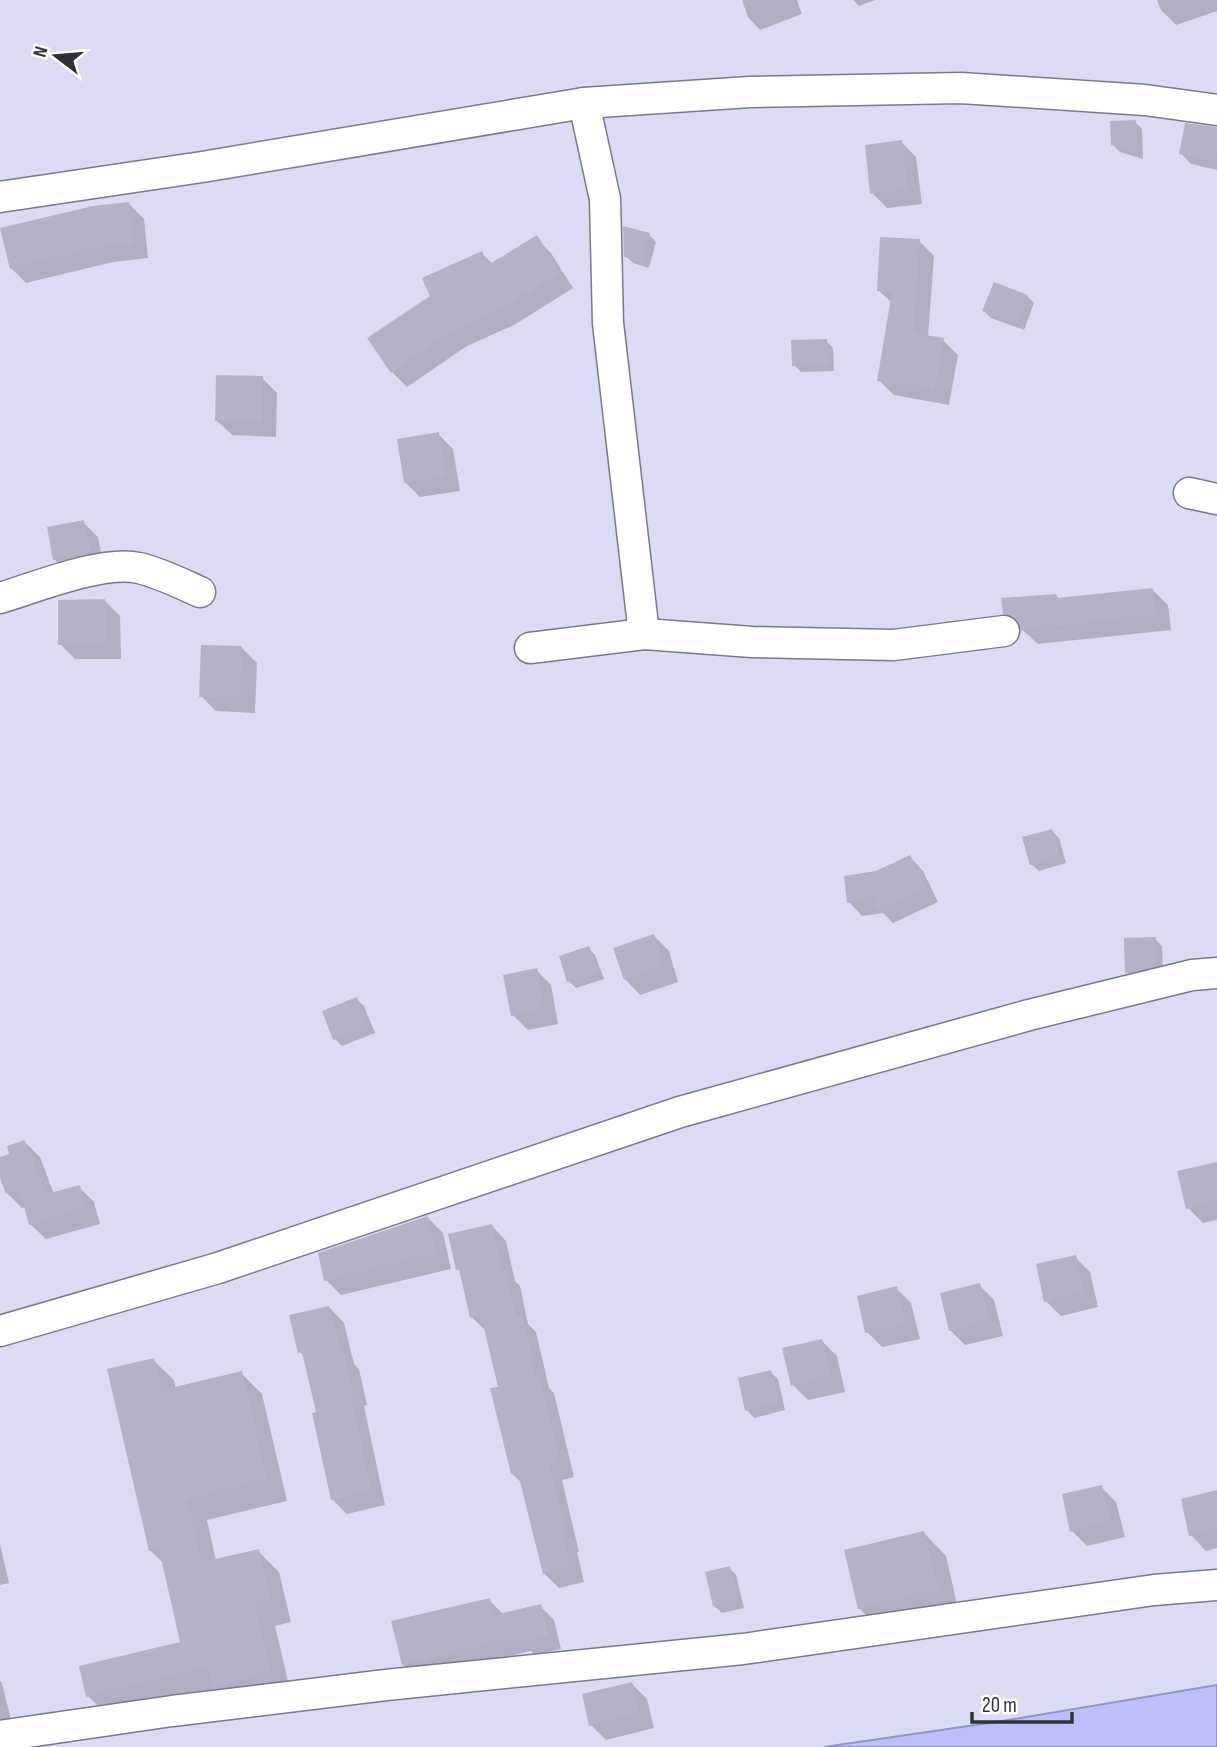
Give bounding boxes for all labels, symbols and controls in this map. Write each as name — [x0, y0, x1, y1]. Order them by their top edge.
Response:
north arrow — [21, 21, 91, 91]
text: N — [29, 44, 54, 60]
scale bar — [972, 1680, 1072, 1724]
text: 20 m — [982, 1693, 1017, 1718]

